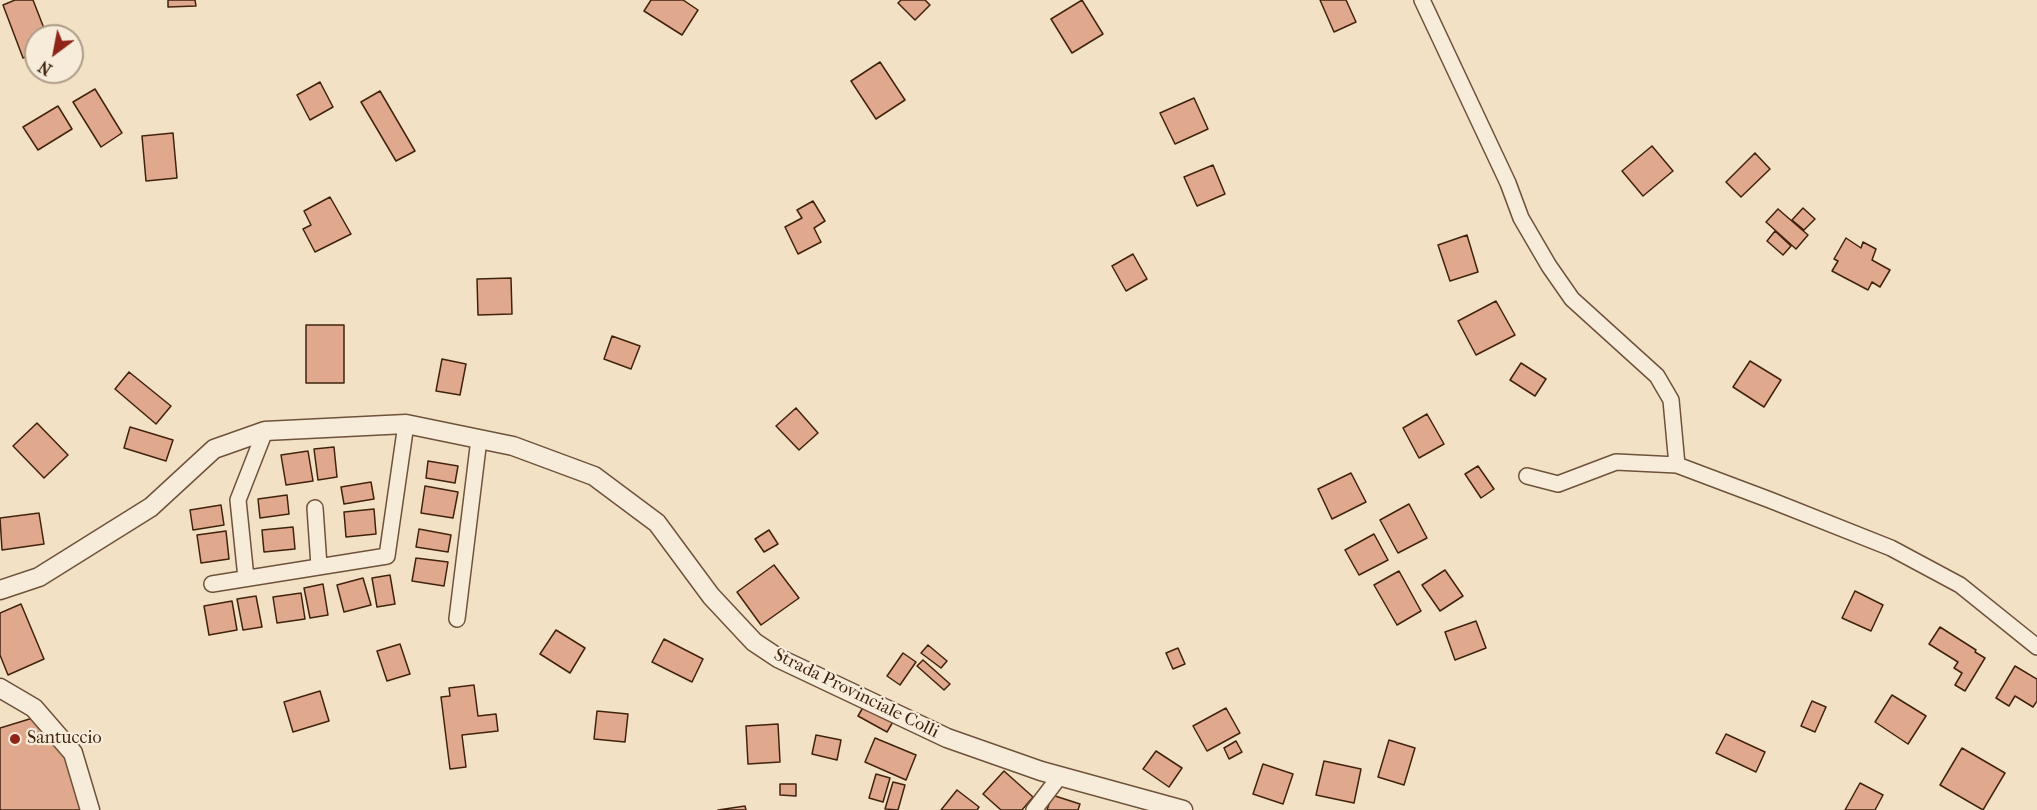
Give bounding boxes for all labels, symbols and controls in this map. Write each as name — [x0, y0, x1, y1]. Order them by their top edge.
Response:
north arrow — [24, 24, 84, 84]
text: N — [35, 57, 55, 79]
street label: Strada Provinciale Colli — [770, 645, 942, 743]
place label: Santuccio — [27, 728, 102, 750]
marker: Santuccio — [8, 732, 22, 746]

